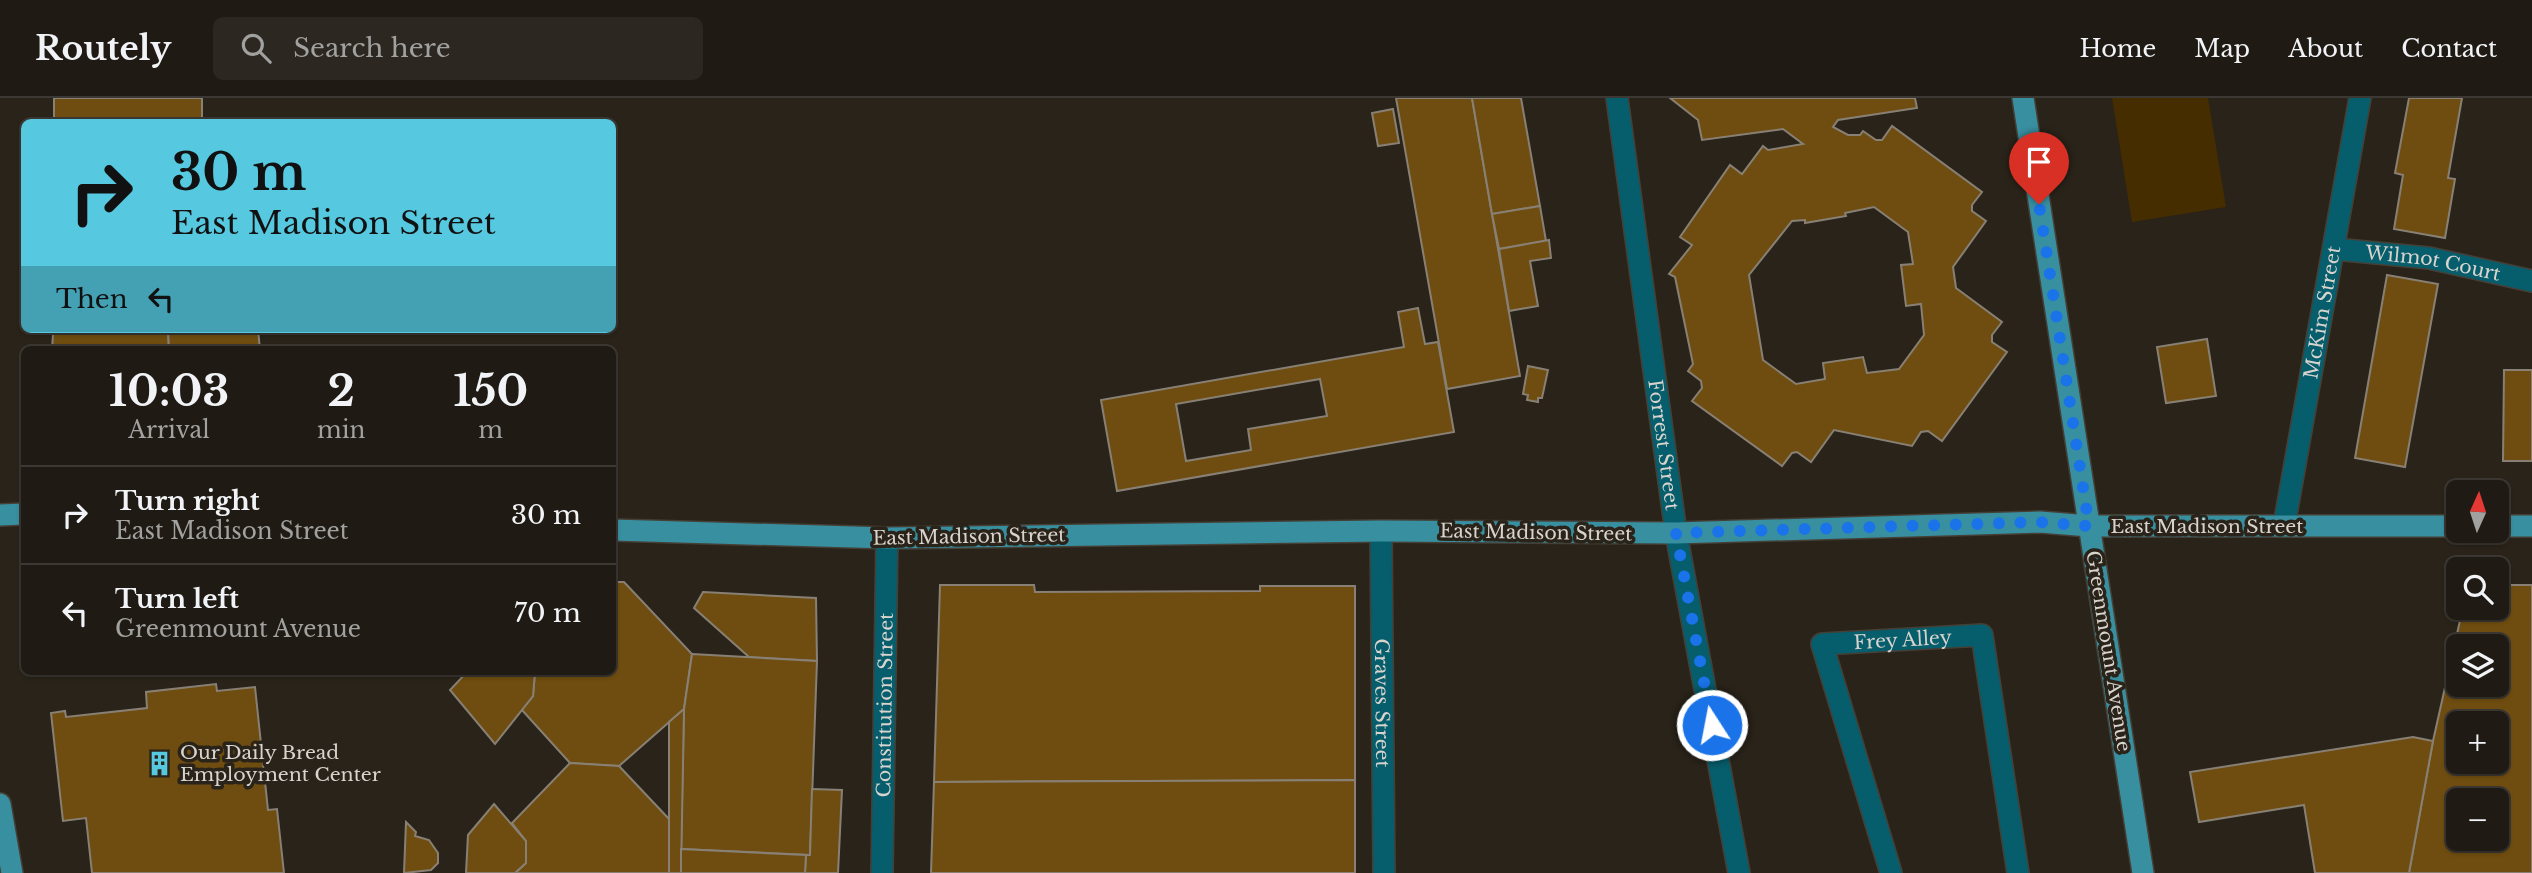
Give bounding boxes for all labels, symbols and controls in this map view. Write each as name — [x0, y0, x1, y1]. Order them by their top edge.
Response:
search box — [213, 17, 703, 80]
text: Routely — [35, 28, 171, 69]
icon: search — [237, 29, 275, 67]
text: Search here — [293, 32, 451, 64]
text: Home — [2080, 34, 2156, 63]
text: Map — [2194, 34, 2250, 63]
text: About — [2288, 34, 2363, 63]
text: Contact — [2401, 34, 2497, 63]
pin — [2009, 132, 2069, 204]
text: 30 m — [171, 142, 306, 203]
icon: arrive — [2020, 143, 2058, 181]
icon: right — [56, 147, 147, 238]
text: East Madison Street — [171, 203, 496, 243]
street label: Wilmot Court — [2363, 241, 2504, 286]
street label: McKim Street — [2299, 243, 2346, 381]
icon: left — [142, 280, 180, 318]
text: Then — [56, 283, 128, 315]
text: 10:03 — [109, 365, 229, 417]
text: 2 — [328, 365, 355, 417]
text: 150 — [453, 365, 528, 417]
street label: Forrest Street — [1643, 378, 1684, 512]
text: Arrival — [128, 416, 210, 444]
text: min — [317, 416, 365, 444]
text: m — [478, 416, 503, 444]
north arrow — [2446, 480, 2510, 542]
map controls — [2446, 480, 2509, 851]
text: Turn right — [115, 485, 260, 517]
icon: right — [56, 496, 94, 534]
text: 30 m — [511, 499, 581, 531]
street label: East Madison Street — [2111, 515, 2304, 538]
text: East Madison Street — [115, 517, 348, 545]
street label: East Madison Street — [1439, 519, 1633, 546]
street label: East Madison Street — [872, 523, 1066, 550]
street label: Greenmount Avenue — [2081, 549, 2136, 753]
button: search — [2446, 557, 2509, 620]
text: Turn left — [115, 583, 239, 615]
icon: left — [56, 594, 94, 632]
text: 70 m — [514, 597, 581, 629]
street label: Constitution Street — [872, 612, 898, 798]
text: Greenmount Avenue — [115, 615, 361, 643]
street label: Frey Alley — [1853, 626, 1952, 654]
button: layers — [2446, 634, 2509, 697]
street label: Graves Street — [1370, 638, 1394, 768]
position arrow — [1675, 688, 1749, 762]
button: + — [2446, 711, 2509, 774]
place label: Our Daily Bread Employment Center — [180, 741, 381, 786]
building icon: Our Daily Bread Employment Center — [146, 749, 174, 777]
button: − — [2446, 788, 2509, 851]

